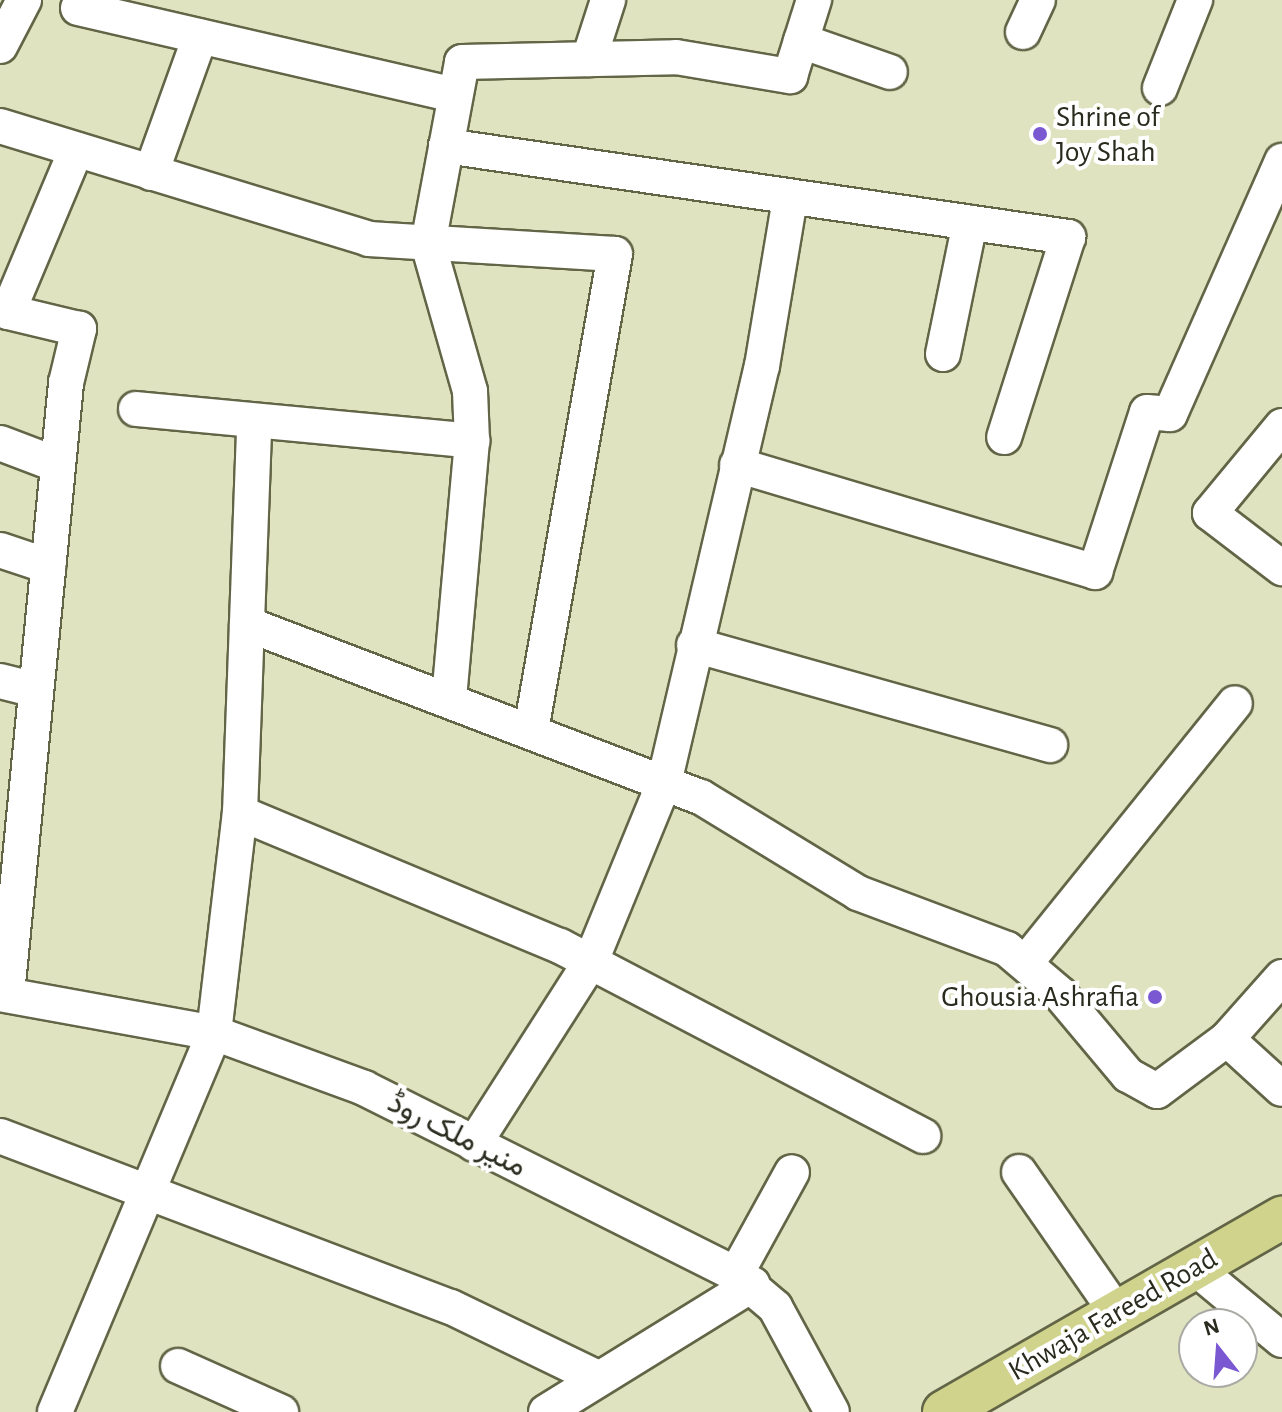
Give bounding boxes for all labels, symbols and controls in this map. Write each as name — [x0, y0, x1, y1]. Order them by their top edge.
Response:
place label: Shrine of Joy Shah — [1056, 99, 1160, 170]
marker: Shrine of Joy Shah — [1031, 125, 1049, 143]
place label: Ghousia Ashrafia — [941, 979, 1139, 1015]
marker: Ghousia Ashrafia — [1146, 988, 1164, 1006]
street label: منیر ملک روڈ — [382, 1085, 532, 1185]
street label: Khwaja Fareed Road — [1002, 1241, 1224, 1389]
north arrow — [1178, 1308, 1258, 1388]
text: N — [1201, 1314, 1222, 1340]

